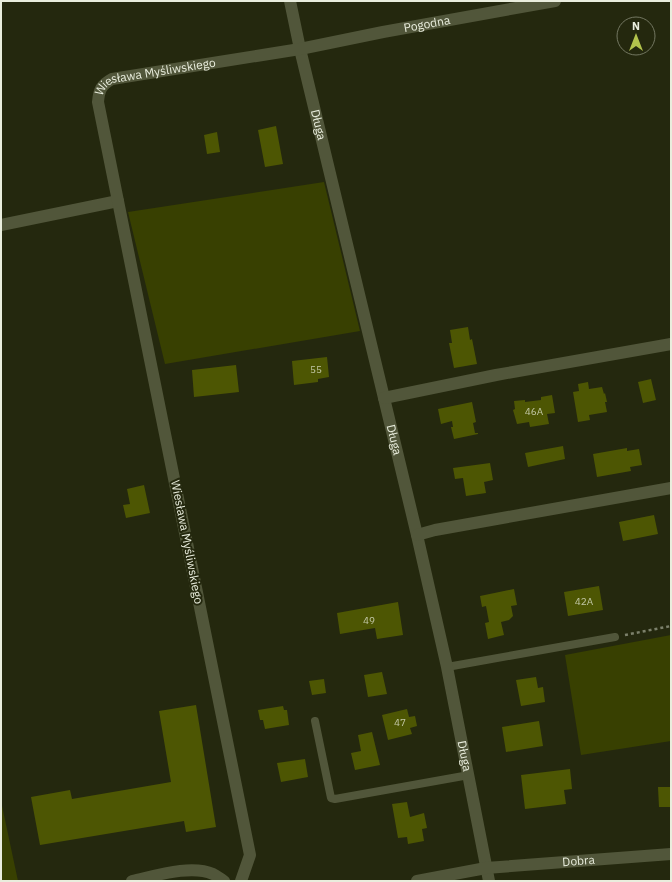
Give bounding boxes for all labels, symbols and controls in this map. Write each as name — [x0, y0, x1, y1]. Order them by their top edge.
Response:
street label: Pogodna — [402, 12, 452, 35]
north arrow — [616, 16, 656, 56]
text: N — [632, 19, 640, 33]
street label: Wiesława Myśliwskiego — [91, 55, 217, 97]
street label: Długa — [308, 108, 330, 142]
house number: 55 — [310, 363, 322, 376]
house number: 46A — [525, 405, 544, 418]
street label: Długa — [384, 423, 406, 457]
street label: Wiesława Myśliwskiego — [168, 479, 207, 605]
house number: 42A — [575, 595, 594, 608]
house number: 49 — [363, 614, 375, 627]
house number: 47 — [394, 716, 406, 729]
street label: Długa — [455, 739, 475, 773]
street label: Dobra — [562, 852, 596, 869]

